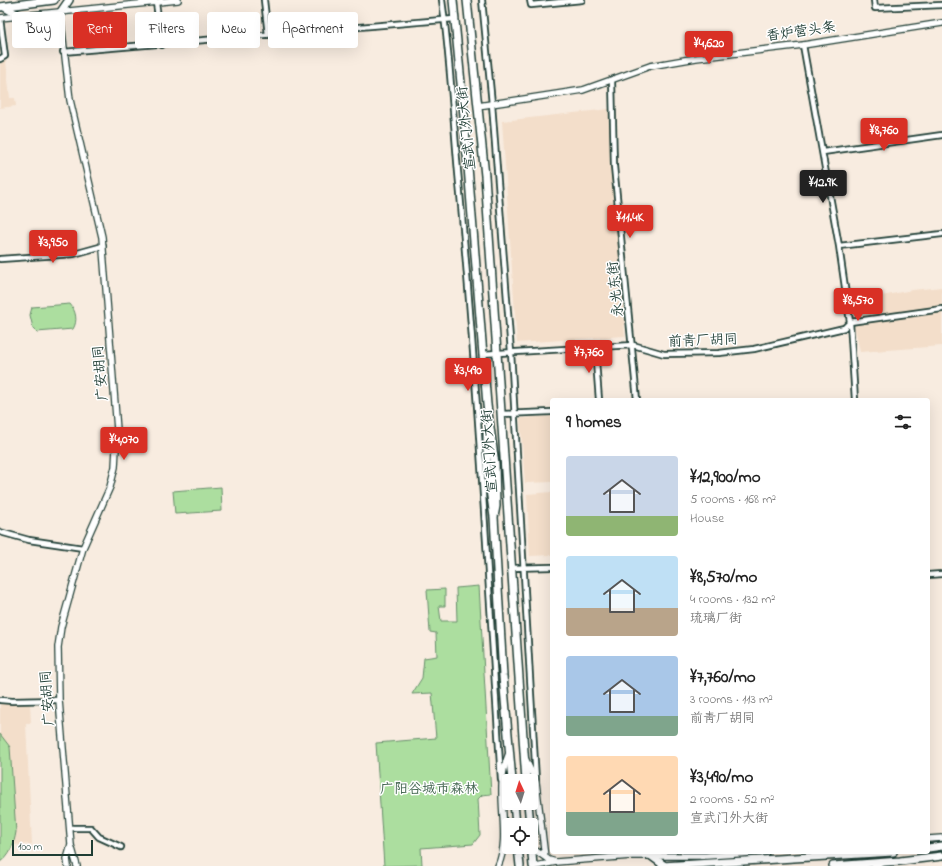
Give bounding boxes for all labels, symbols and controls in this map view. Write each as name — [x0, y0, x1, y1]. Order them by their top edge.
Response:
chip: Buy — [12, 12, 65, 48]
chip: Rent — [73, 12, 127, 48]
chip: Filters — [135, 12, 199, 48]
chip: New — [207, 12, 260, 48]
chip: Apartment — [268, 12, 358, 48]
street label: 香炉营头条 — [765, 17, 837, 47]
pin: ¥4,620 — [676, 31, 742, 65]
text: ¥4,620 — [694, 34, 724, 53]
street label: 宣武门外大街 — [452, 85, 482, 171]
pin: ¥8,760 — [851, 118, 917, 152]
text: ¥8,760 — [870, 121, 898, 140]
pin: ¥12.9K — [790, 170, 856, 204]
text: ¥12.9K — [809, 173, 837, 192]
pin: ¥11.4K — [597, 205, 663, 239]
text: ¥11.4K — [616, 208, 644, 227]
pin: ¥3,950 — [20, 230, 86, 264]
text: ¥3,950 — [38, 233, 68, 252]
street label: 永光东街 — [603, 260, 629, 318]
pin: ¥8,570 — [825, 288, 891, 322]
text: ¥8,570 — [843, 291, 873, 310]
street label: 前青厂胡同 — [668, 329, 738, 353]
pin: ¥7,760 — [556, 340, 622, 374]
text: ¥7,760 — [574, 343, 604, 362]
street label: 广安胡同 — [88, 344, 114, 402]
pin: ¥3,490 — [435, 358, 501, 392]
text: ¥3,490 — [454, 361, 482, 380]
street label: 宣武门外大街 — [477, 408, 503, 494]
text: 9 homes — [566, 410, 622, 435]
icon: filters — [892, 411, 914, 433]
pin: ¥4,070 — [91, 427, 157, 461]
text: ¥4,070 — [109, 430, 139, 449]
text: ¥12,900/mo — [690, 465, 761, 490]
icon: home — [598, 472, 646, 520]
text: 5 rooms · 168 m² — [690, 490, 776, 509]
text: House — [690, 509, 724, 528]
text: ¥8,570/mo — [690, 565, 757, 590]
icon: home — [598, 572, 646, 620]
text: 4 rooms · 132 m² — [690, 590, 775, 609]
text: 琉璃厂街 — [690, 609, 742, 628]
text: ¥7,760/mo — [690, 665, 756, 690]
street label: 广安胡同 — [36, 669, 60, 727]
icon: home — [598, 672, 646, 720]
text: 3 rooms · 113 m² — [690, 690, 773, 709]
text: 前青厂胡同 — [690, 709, 755, 728]
text: ¥3,490/mo — [690, 765, 753, 790]
icon: home — [598, 772, 646, 820]
north arrow — [502, 774, 538, 810]
map controls — [502, 774, 538, 854]
park label: 广阳谷城市森林 — [380, 779, 479, 800]
text: 2 rooms · 52 m² — [690, 790, 774, 809]
text: 宣武门外大街 — [690, 809, 768, 828]
button: locate — [502, 818, 538, 854]
scale bar — [12, 838, 93, 857]
text: 100 m — [18, 839, 42, 855]

